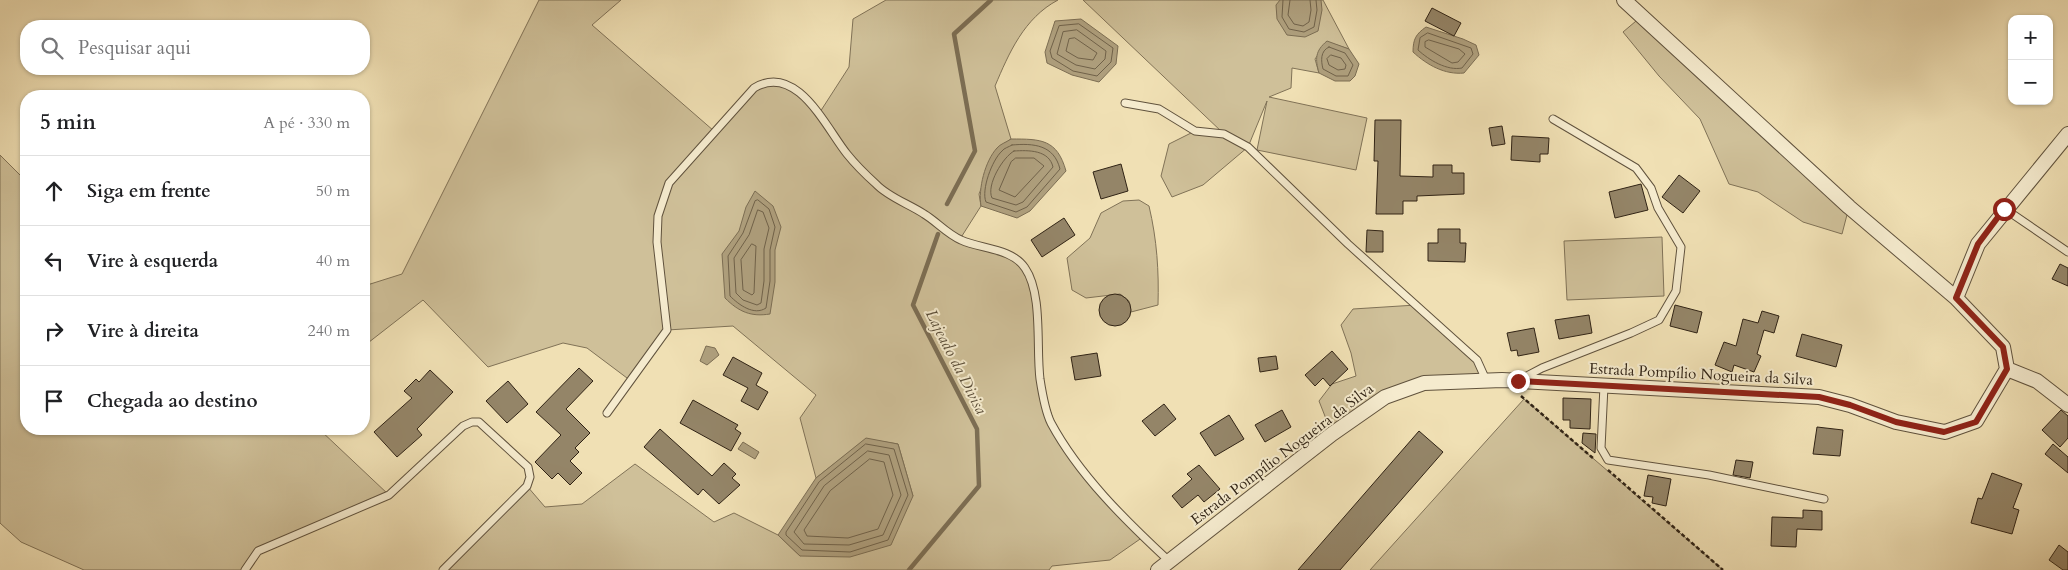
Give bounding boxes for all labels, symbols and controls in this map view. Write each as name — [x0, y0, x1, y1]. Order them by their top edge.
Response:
map controls — [2008, 15, 2053, 105]
button: + — [2008, 15, 2053, 60]
search box — [20, 20, 370, 75]
icon: search — [38, 34, 66, 62]
text: Pesquisar aqui — [78, 35, 191, 61]
button: − — [2008, 60, 2053, 105]
text: 5 min — [40, 108, 96, 137]
text: A pé · 330 m — [263, 112, 350, 134]
icon: ahead — [40, 177, 68, 205]
text: Siga em frente — [87, 178, 211, 204]
text: 50 m — [316, 180, 350, 202]
route start — [1993, 198, 2016, 221]
icon: left — [40, 247, 68, 275]
text: Vire à esquerda — [87, 248, 218, 274]
text: 40 m — [316, 250, 350, 272]
water label: Lajeado da Divisa — [920, 306, 992, 418]
icon: right — [40, 317, 68, 345]
text: Vire à direita — [87, 318, 199, 344]
text: 240 m — [308, 320, 350, 342]
street label: Estrada Pompílio Nogueira da Silva — [1589, 358, 1814, 390]
route end — [1507, 370, 1530, 393]
street label: Estrada Pompílio Nogueira da Silva — [1186, 378, 1378, 529]
icon: arrive — [40, 387, 68, 415]
text: Chegada ao destino — [87, 388, 258, 414]

